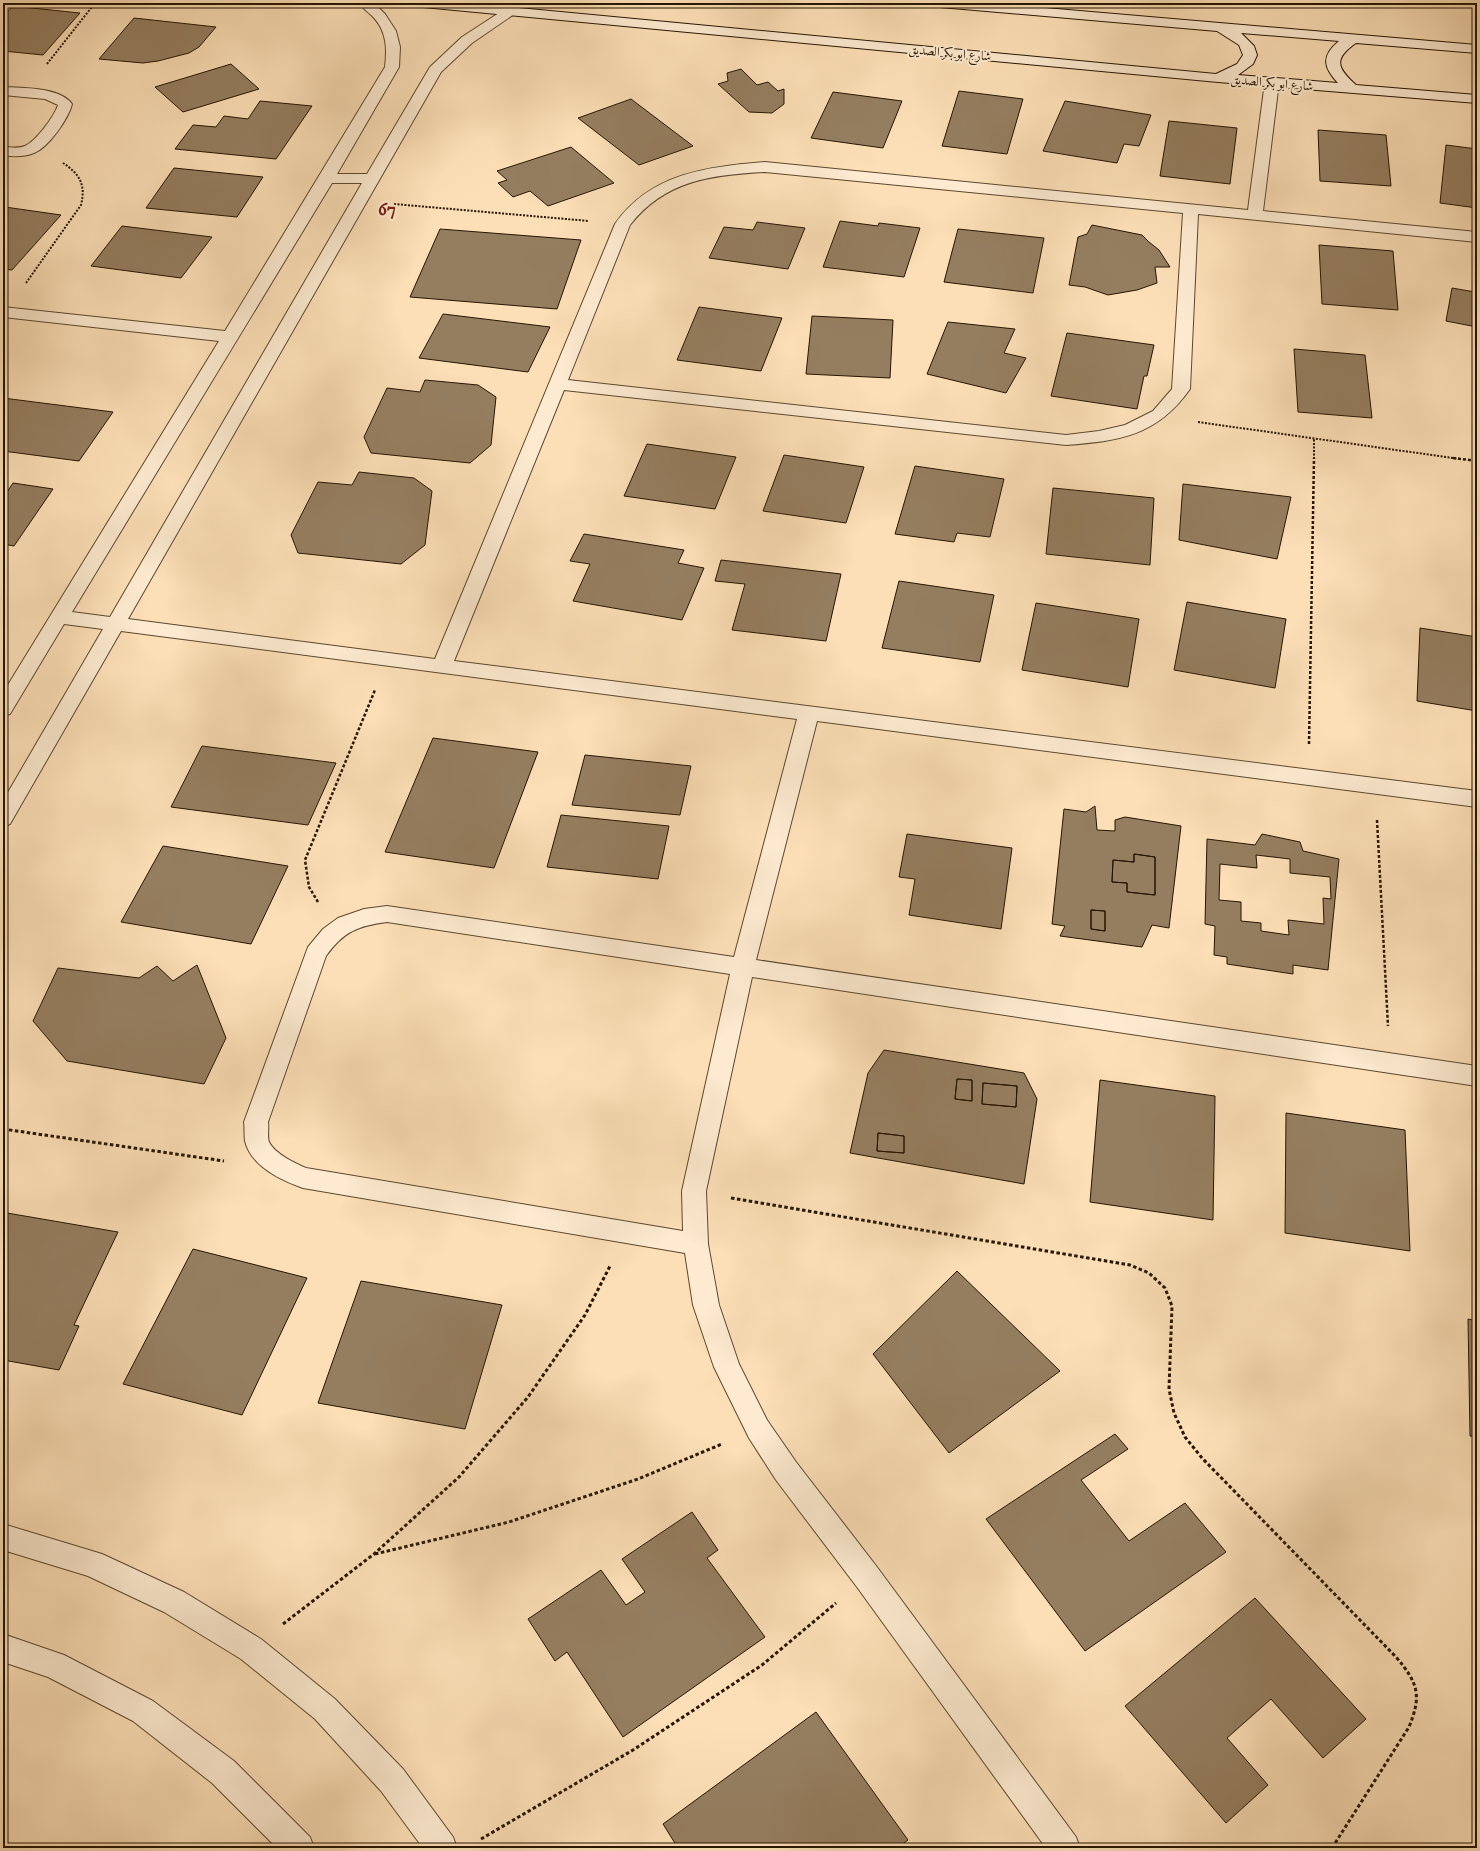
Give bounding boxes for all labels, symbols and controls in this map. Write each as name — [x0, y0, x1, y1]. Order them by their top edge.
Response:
street label: شارع ابو بكر الصديق — [908, 41, 992, 68]
street label: شارع ابو بكر الصديق — [1230, 71, 1314, 98]
district label: 67 — [378, 199, 396, 221]

